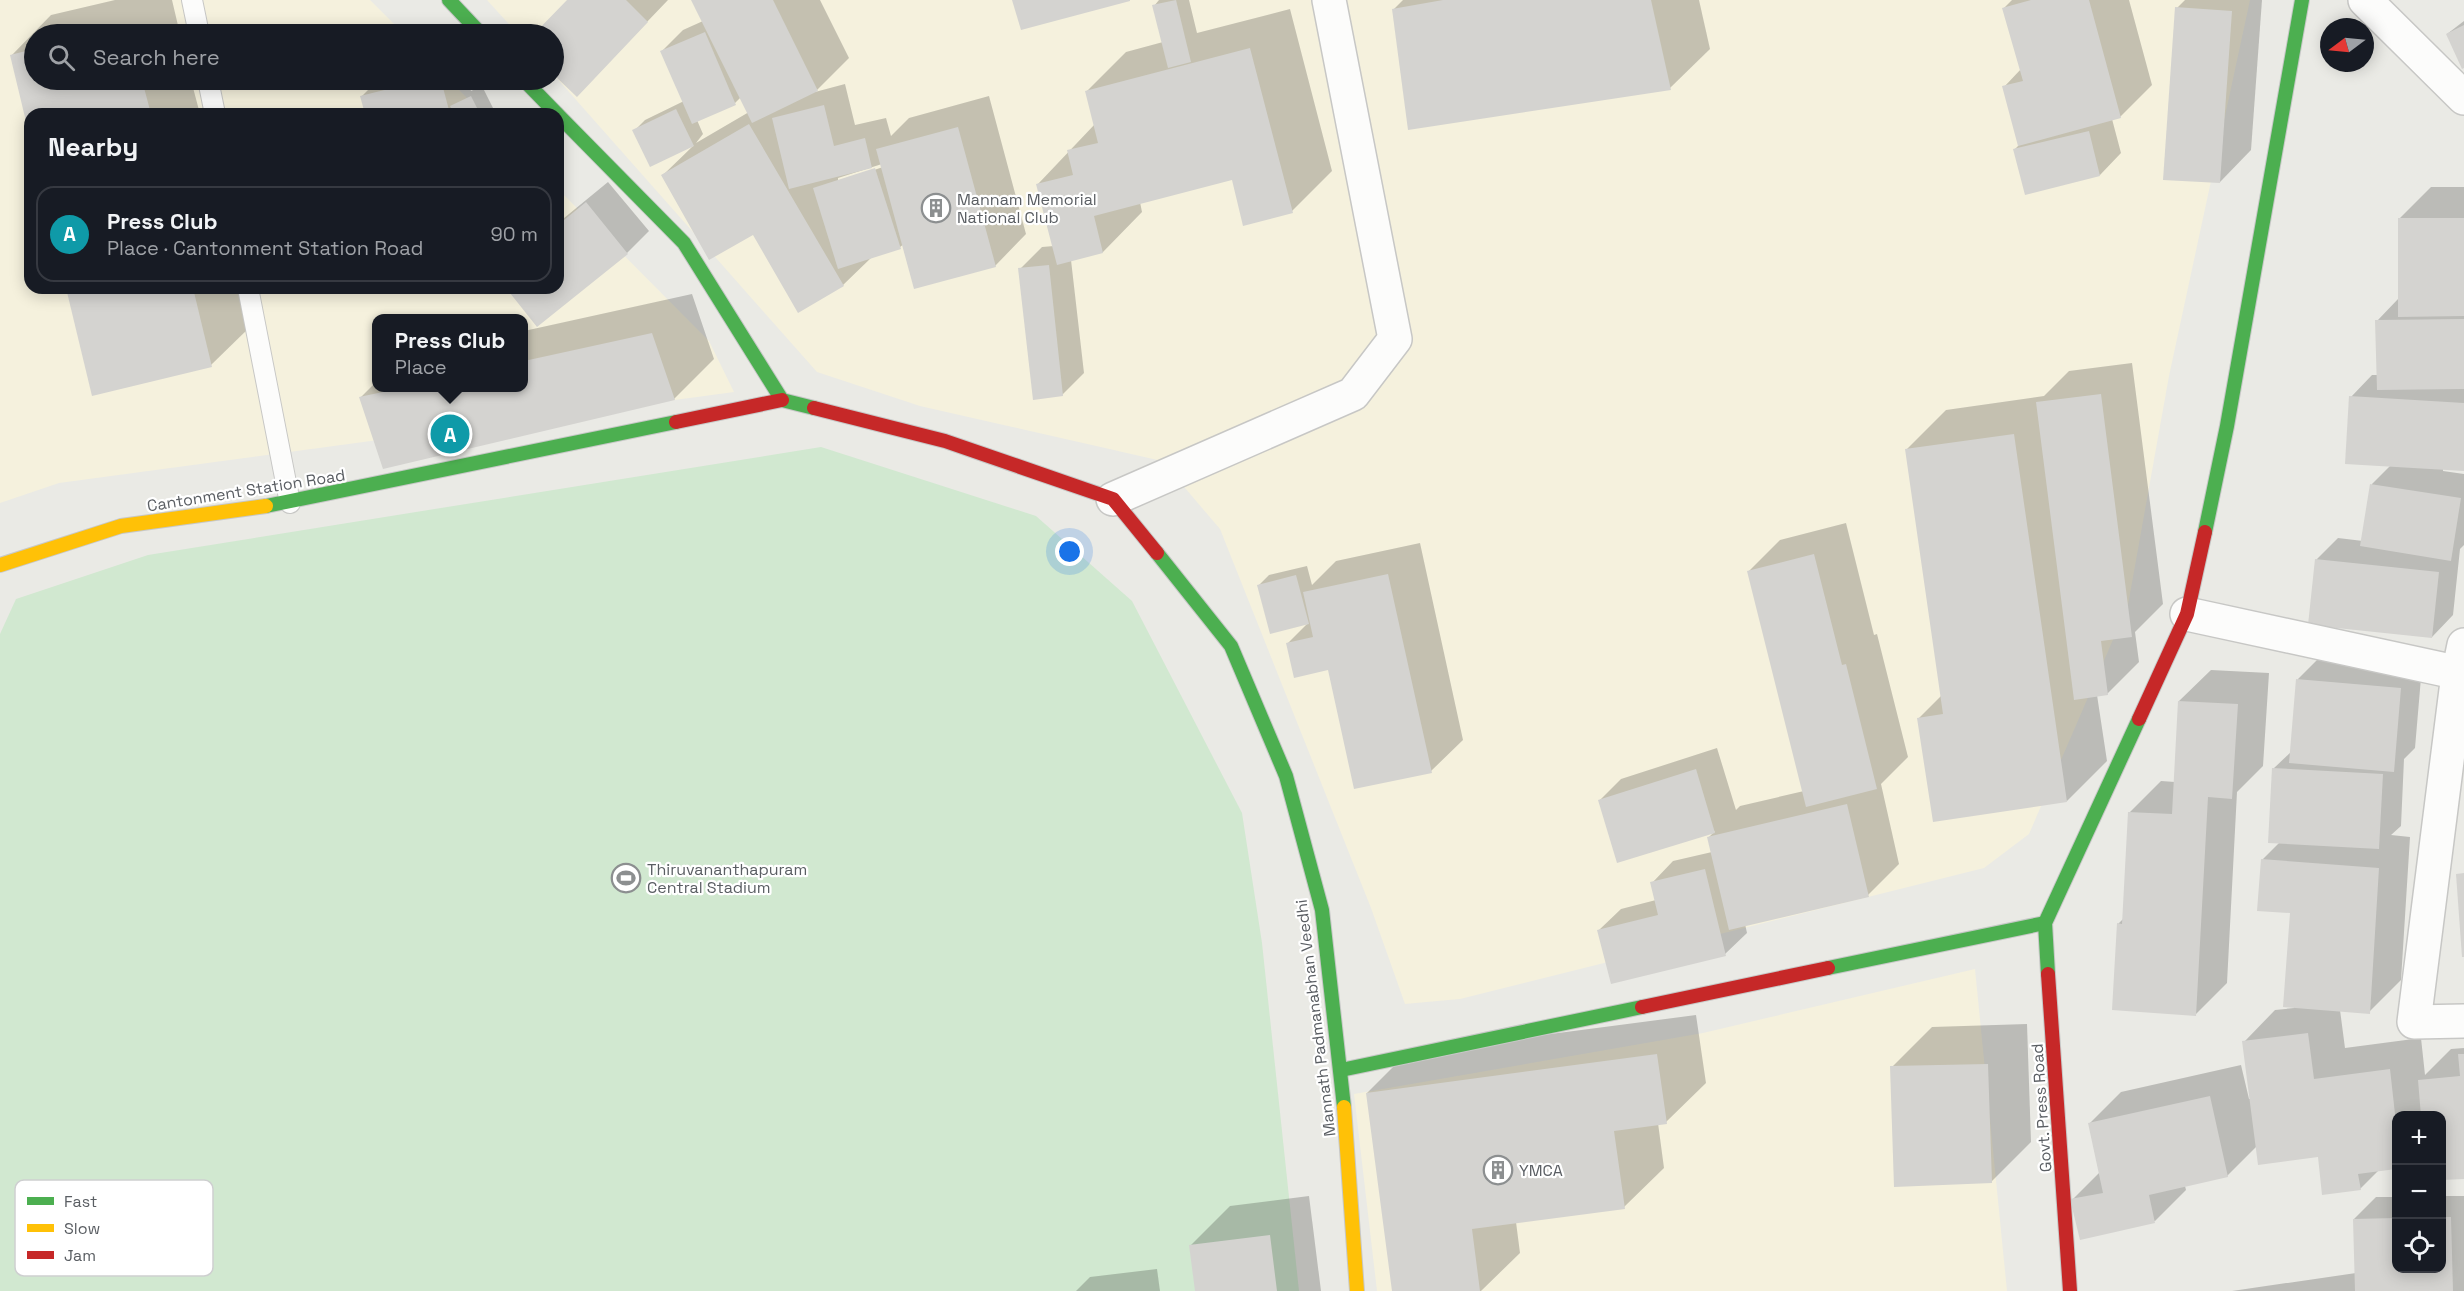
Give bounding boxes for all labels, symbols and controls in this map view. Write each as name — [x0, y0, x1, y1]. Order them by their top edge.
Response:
north arrow — [2320, 18, 2374, 72]
search box — [24, 24, 564, 90]
icon: search — [45, 41, 78, 74]
text: Search here — [93, 43, 220, 71]
text: Nearby — [48, 130, 138, 164]
place label: Mannam Memorial National Club — [957, 189, 1097, 228]
building icon: Mannam Memorial National Club — [920, 192, 952, 224]
text: Press Club — [107, 207, 218, 235]
text: A — [63, 221, 76, 247]
text: 90 m — [491, 221, 538, 247]
text: Place · Cantonment Station Road — [107, 235, 423, 261]
popup — [372, 314, 528, 392]
text: Press Club — [395, 326, 505, 354]
text: Place — [395, 354, 447, 380]
pin: A — [430, 412, 470, 456]
street label: Cantonment Station Road — [146, 464, 347, 517]
your location — [1055, 537, 1084, 566]
place label: Thiruvananthapuram Central Stadium — [647, 859, 807, 898]
sports icon: Thiruvananthapuram Central Stadium — [610, 862, 642, 894]
street label: Mannath Padmanabhan Veedhi — [1291, 898, 1340, 1138]
street label: Govt. Press Road — [2027, 1043, 2056, 1173]
map controls — [2392, 1111, 2446, 1273]
button: + — [2392, 1111, 2446, 1165]
building icon: YMCA — [1482, 1154, 1514, 1186]
place label: YMCA — [1519, 1160, 1563, 1181]
button: − — [2392, 1165, 2446, 1219]
legend — [15, 1180, 213, 1276]
text: Fast — [64, 1191, 97, 1212]
text: Slow — [64, 1218, 100, 1239]
button: locate — [2392, 1219, 2446, 1273]
text: Jam — [64, 1245, 96, 1266]

